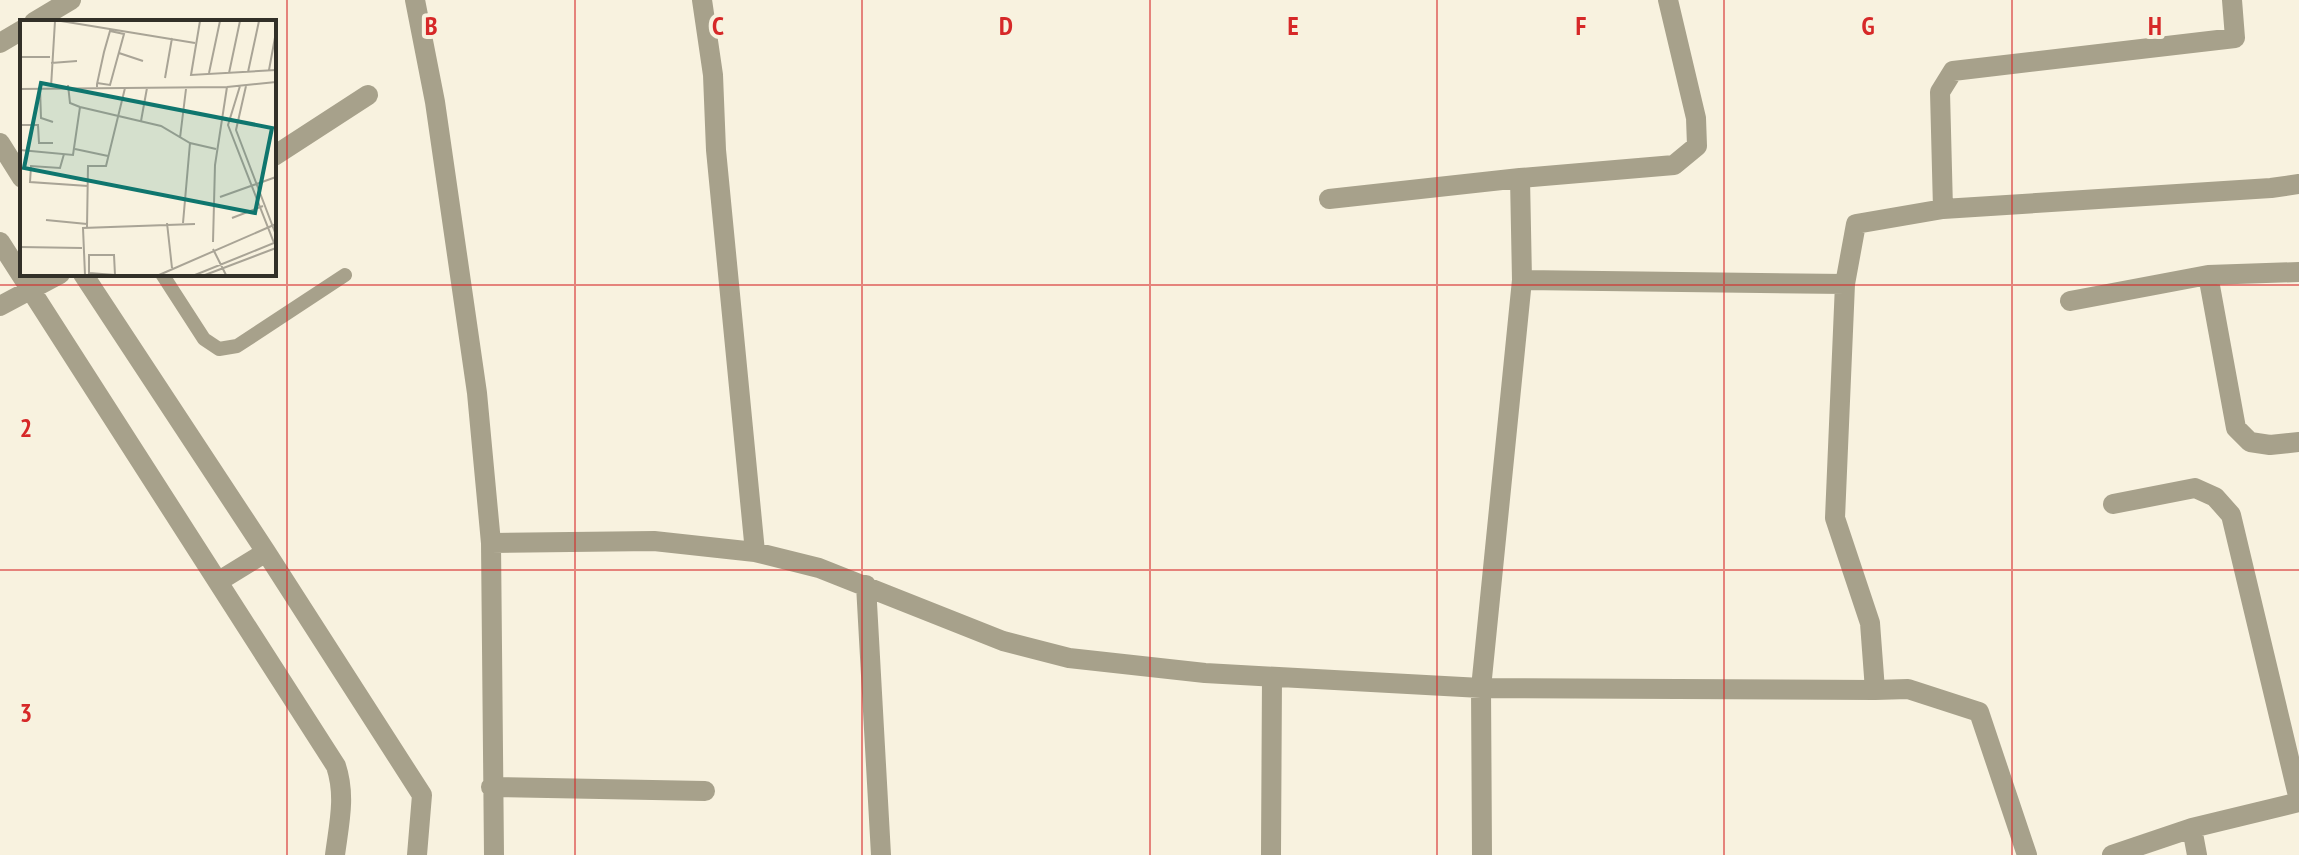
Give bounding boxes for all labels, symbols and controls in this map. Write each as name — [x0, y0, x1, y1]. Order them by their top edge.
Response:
text: B — [425, 9, 438, 42]
text: C — [712, 9, 724, 42]
text: D — [999, 9, 1013, 42]
text: E — [1287, 9, 1299, 42]
text: F — [1576, 9, 1587, 42]
text: G — [1861, 9, 1875, 42]
text: H — [2148, 9, 2162, 42]
inset map — [20, 20, 276, 276]
text: 2 — [20, 411, 32, 444]
text: 3 — [20, 696, 32, 729]

